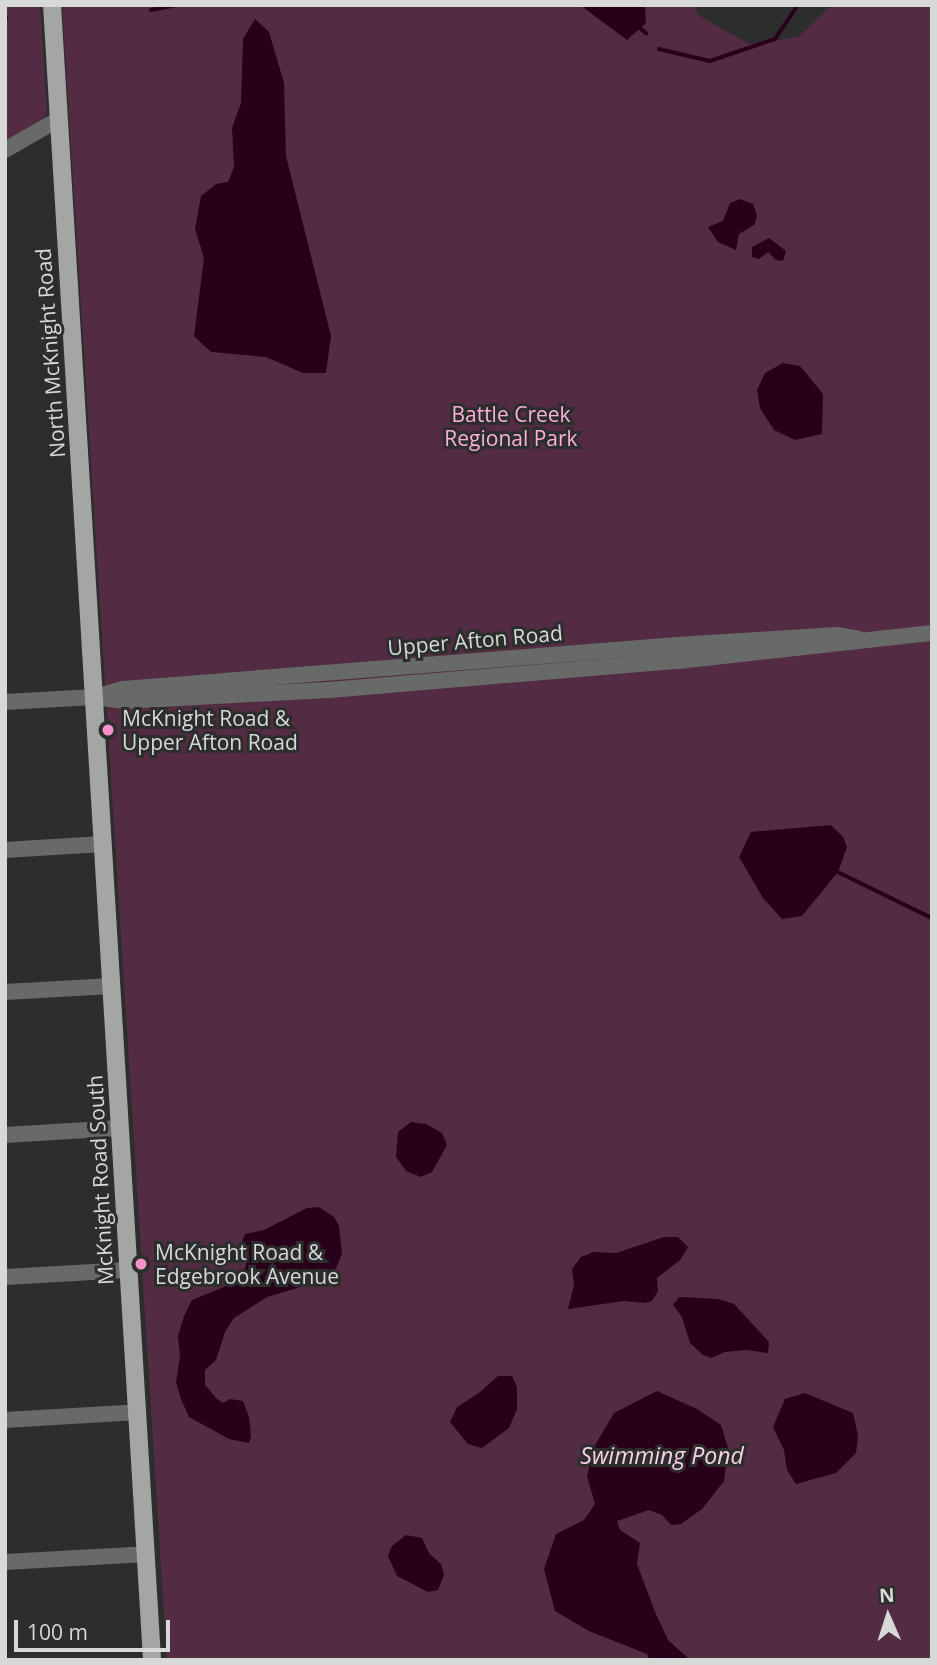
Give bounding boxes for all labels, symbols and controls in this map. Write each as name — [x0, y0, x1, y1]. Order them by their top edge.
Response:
street label: North McKnight Road — [30, 247, 70, 459]
park label: Battle Creek Regional Park — [444, 401, 578, 451]
street label: Upper Afton Road — [386, 620, 564, 660]
place label: McKnight Road & Upper Afton Road — [122, 705, 298, 755]
marker: McKnight Road & Upper Afton Road — [100, 722, 116, 738]
street label: McKnight Road South — [82, 1074, 118, 1286]
place label: McKnight Road & Edgebrook Avenue — [155, 1239, 339, 1289]
marker: McKnight Road & Edgebrook Avenue — [133, 1256, 149, 1272]
water label: Swimming Pond — [580, 1441, 744, 1469]
north arrow — [853, 1581, 923, 1651]
text: N — [878, 1582, 895, 1608]
scale bar — [18, 1606, 173, 1650]
text: 100 m — [27, 1618, 88, 1646]

